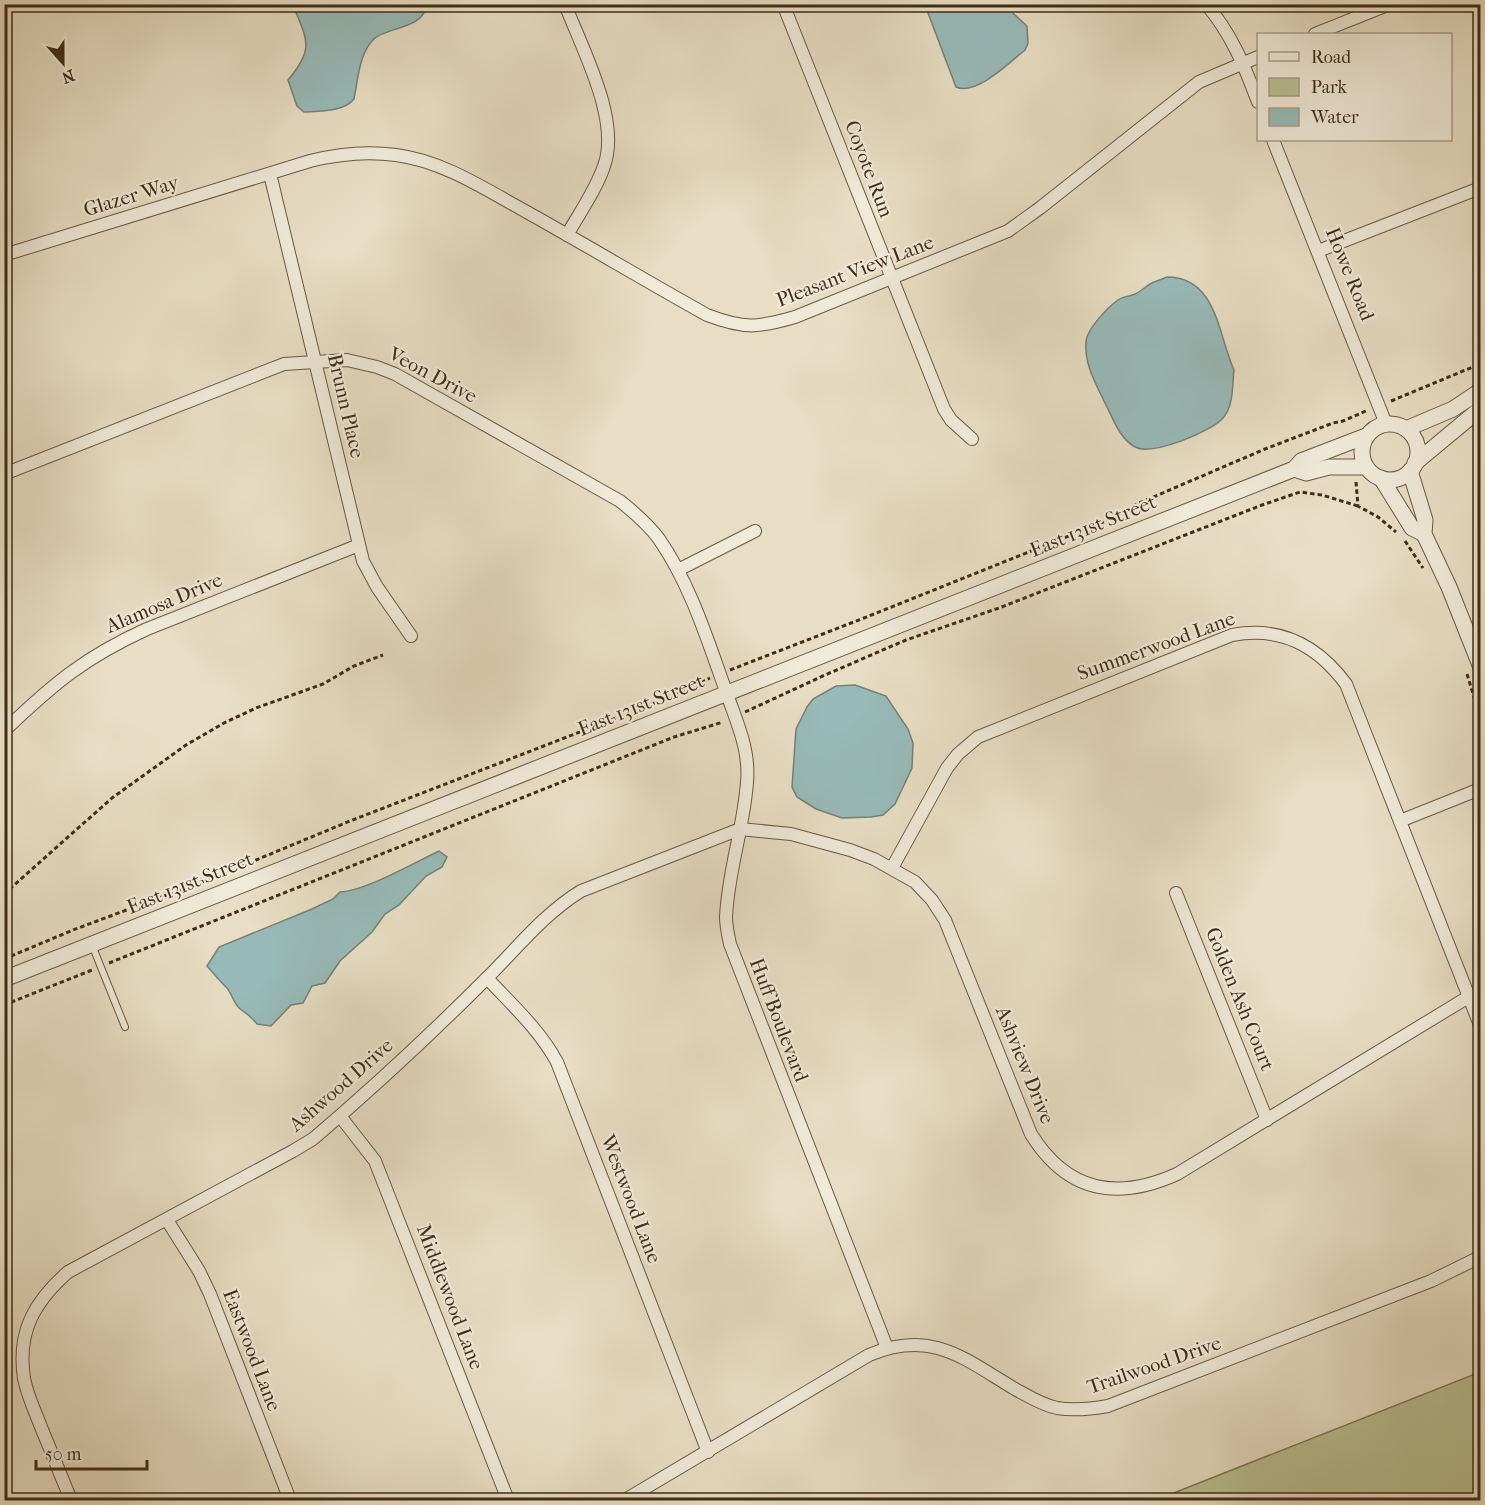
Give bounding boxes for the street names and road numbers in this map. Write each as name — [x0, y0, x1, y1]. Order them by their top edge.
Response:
street label: Coyote Run — [840, 117, 898, 221]
street label: Glazer Way — [81, 170, 183, 221]
street label: Howe Road — [1321, 224, 1380, 325]
street label: Pleasant View Lane — [773, 230, 937, 312]
street label: Veon Drive — [384, 342, 481, 408]
street label: Brunn Place — [323, 352, 369, 460]
street label: East 131st Street — [1026, 490, 1160, 562]
street label: Alamosa Drive — [101, 568, 226, 638]
street label: Summerwood Lane — [1074, 607, 1238, 685]
street label: East 131st Street — [574, 669, 708, 741]
street label: East 131st Street — [123, 847, 257, 919]
street label: Golden Ash Court — [1201, 924, 1279, 1074]
street label: Huff Boulevard — [745, 955, 814, 1086]
street label: Ashview Drive — [991, 1002, 1059, 1127]
street label: Ashwood Drive — [284, 1034, 398, 1137]
street label: Westwood Lane — [596, 1131, 666, 1266]
street label: Middlewood Lane — [412, 1221, 488, 1373]
street label: Eastwood Lane — [218, 1286, 286, 1414]
street label: Trailwood Drive — [1084, 1331, 1224, 1399]

